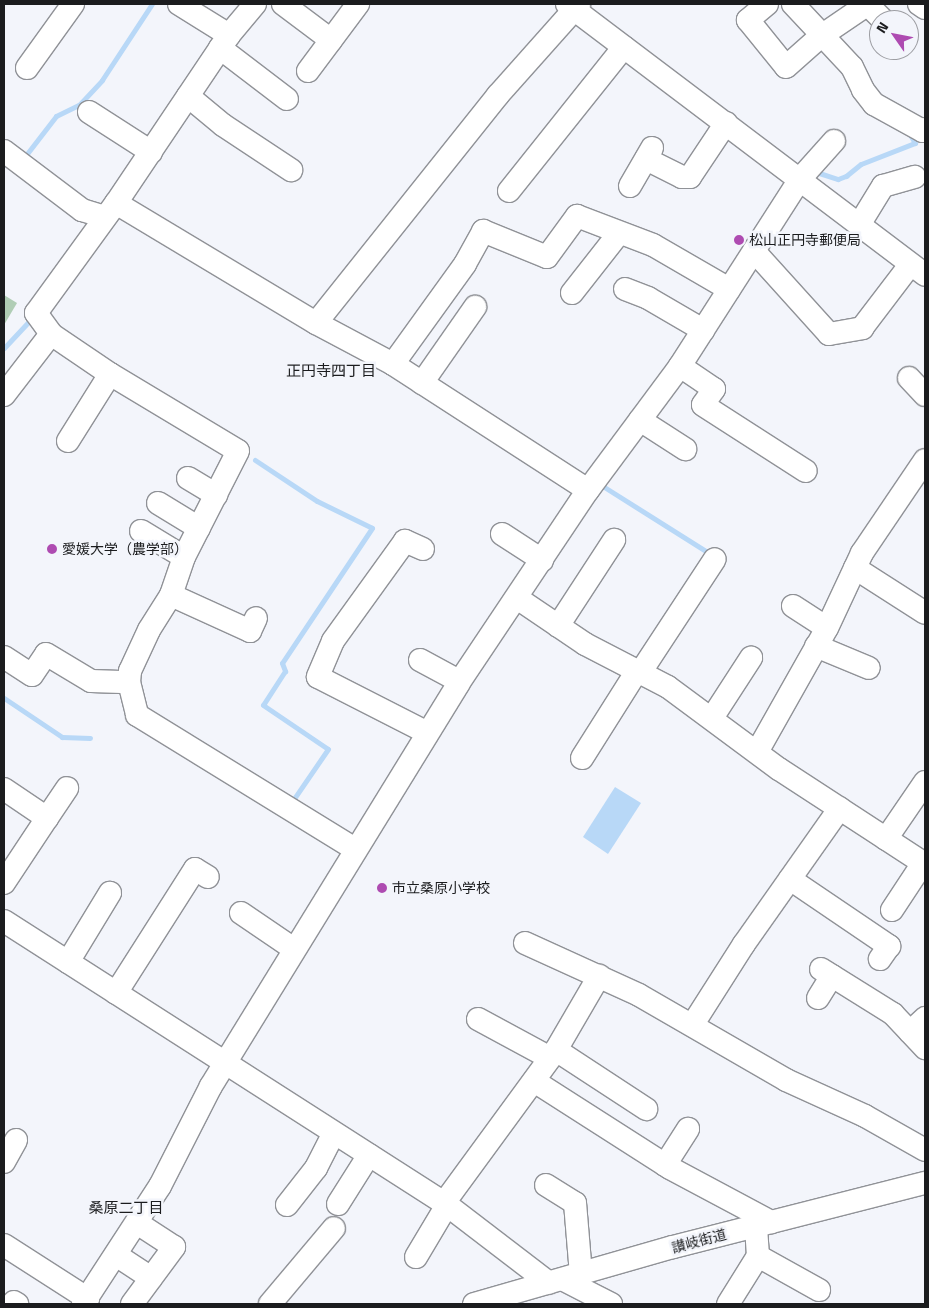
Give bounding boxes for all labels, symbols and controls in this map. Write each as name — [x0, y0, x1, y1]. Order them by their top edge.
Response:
north arrow — [869, 10, 919, 60]
text: N — [870, 17, 893, 37]
place label: 松山正円寺郵便局 — [749, 232, 861, 248]
marker: 松山正円寺郵便局 — [733, 234, 745, 246]
district label: 正円寺四丁目 — [286, 362, 376, 380]
place label: 愛媛大学（農学部） — [62, 541, 188, 557]
marker: 愛媛大学（農学部） — [46, 543, 58, 555]
place label: 市立桑原小学校 — [392, 880, 490, 896]
marker: 市立桑原小学校 — [376, 882, 388, 894]
district label: 桑原二丁目 — [89, 1199, 163, 1217]
street label: 讃岐街道 — [670, 1226, 728, 1256]

